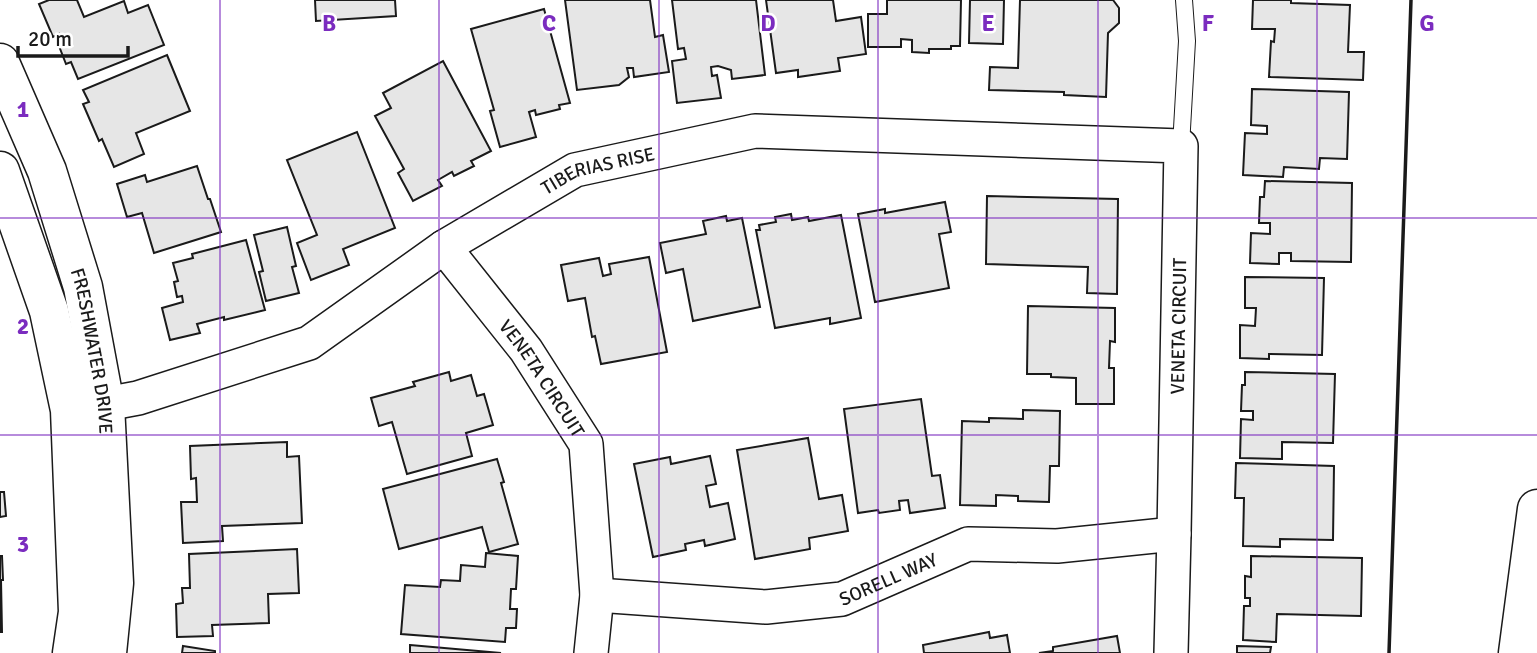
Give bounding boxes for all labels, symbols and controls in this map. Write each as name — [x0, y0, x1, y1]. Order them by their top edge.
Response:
text: B — [322, 9, 336, 38]
text: C — [542, 9, 556, 38]
text: D — [760, 9, 776, 38]
text: E — [981, 9, 995, 38]
text: F — [1202, 9, 1214, 38]
text: G — [1419, 9, 1435, 38]
scale bar — [18, 14, 128, 58]
text: 20 m — [28, 26, 72, 52]
text: 1 — [17, 95, 29, 124]
street label: TIBERIAS RISE — [537, 142, 657, 200]
street label: VENETA CIRCUIT — [1166, 257, 1192, 395]
street label: FRESHWATER DRIVE — [65, 265, 117, 435]
text: 2 — [17, 312, 29, 341]
street label: VENETA CIRCUIT — [493, 315, 590, 442]
text: 3 — [17, 530, 29, 559]
street label: SORELL WAY — [836, 548, 942, 612]

